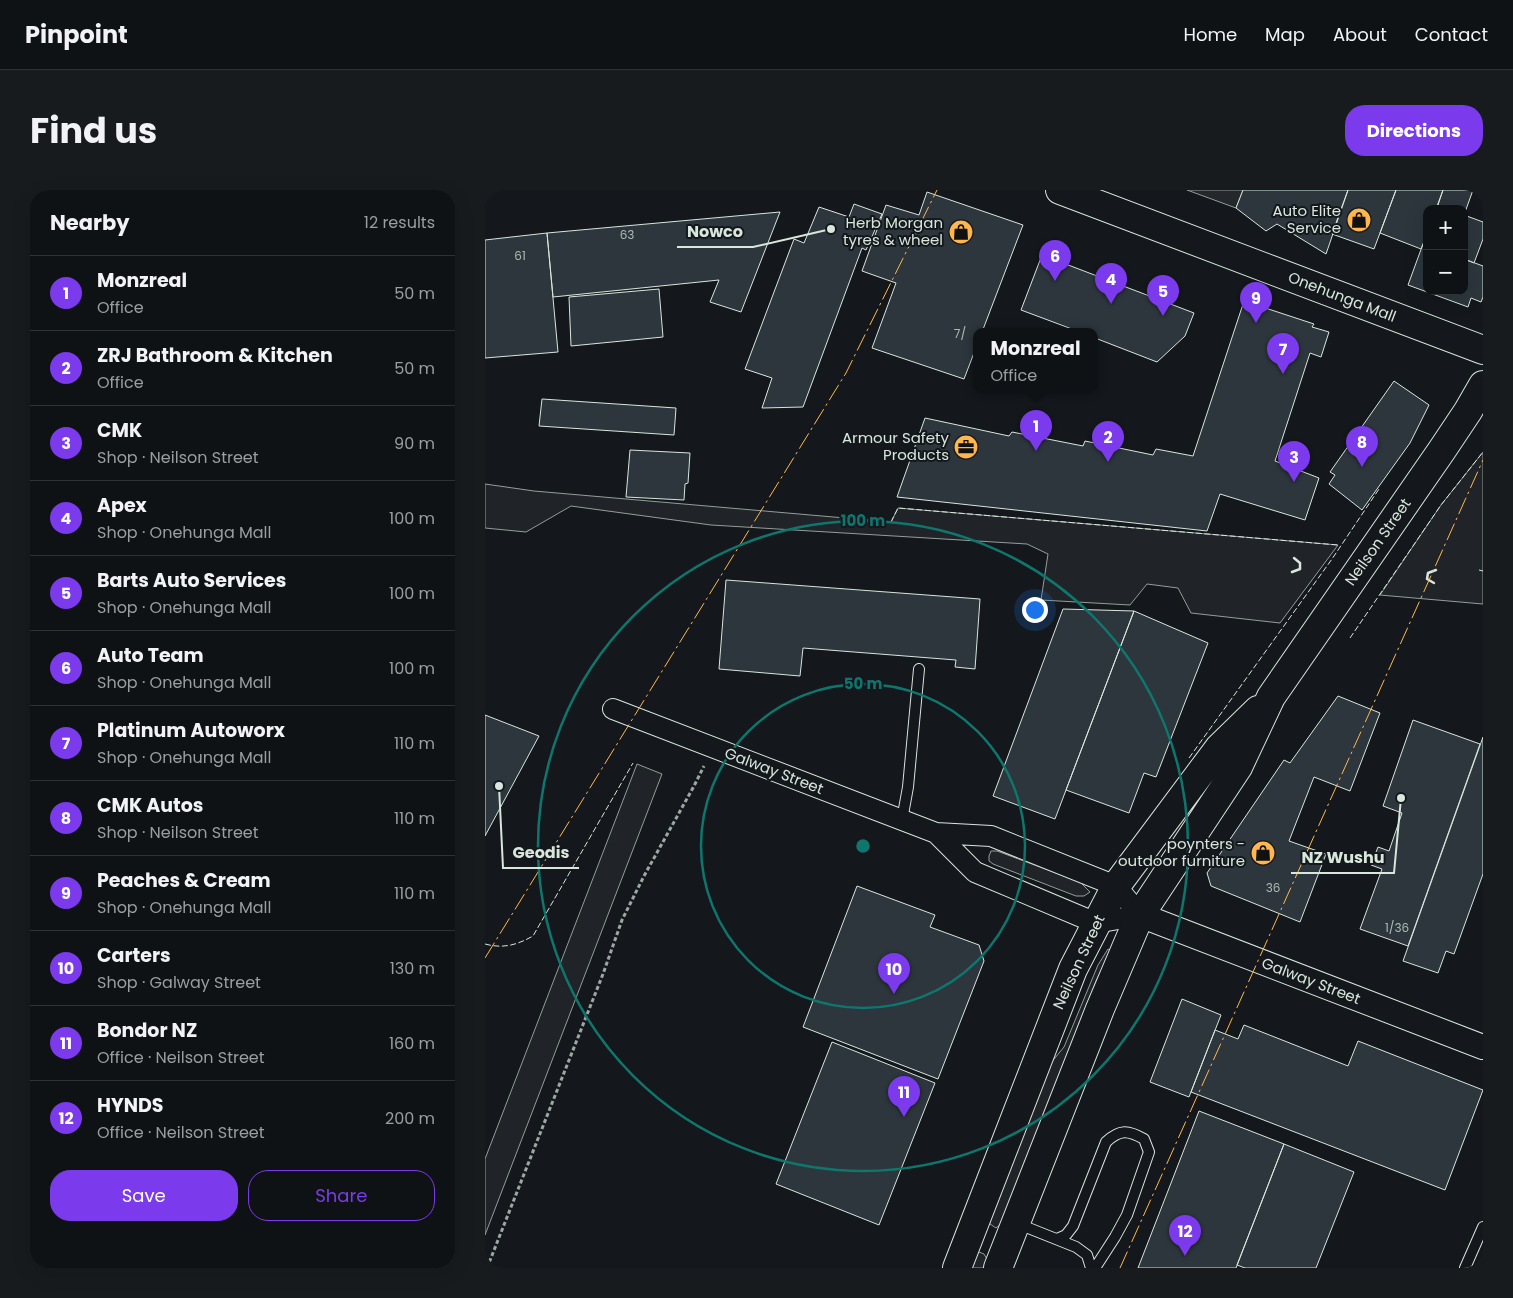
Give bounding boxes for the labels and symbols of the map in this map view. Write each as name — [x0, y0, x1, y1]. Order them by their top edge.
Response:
place label: Auto Elite Service — [1272, 200, 1341, 238]
shop icon: Auto Elite Service — [1346, 207, 1372, 233]
place label: Herb Morgan tyres & wheel — [843, 212, 943, 250]
callout: Nowco — [677, 216, 753, 247]
shop icon: Herb Morgan tyres & wheel — [948, 219, 974, 245]
text: Nowco — [687, 220, 743, 243]
house number: 63 — [620, 226, 634, 243]
pin: 6 — [1039, 240, 1071, 281]
house number: 61 — [514, 247, 526, 264]
pin: 4 — [1095, 263, 1127, 304]
street label: Onehunga Mall — [1285, 266, 1399, 327]
pin: 5 — [1147, 275, 1179, 316]
pin: 9 — [1240, 282, 1272, 323]
house number: 7/ — [954, 325, 966, 342]
pin: 7 — [1267, 333, 1299, 374]
pin: 1 — [1020, 410, 1052, 451]
pin: 2 — [1092, 421, 1124, 462]
pin: 8 — [1346, 426, 1378, 467]
place label: Armour Safety Products — [842, 427, 950, 465]
office icon: Armour Safety Products — [953, 434, 979, 460]
pin: 3 — [1278, 441, 1310, 482]
street label: Neilson Street — [1340, 494, 1415, 590]
text: 100 m — [841, 510, 885, 531]
your location — [1022, 597, 1048, 623]
text: 50 m — [844, 673, 882, 694]
street label: Galway Street — [722, 742, 827, 799]
place label: poynters - outdoor furniture — [1118, 833, 1245, 871]
callout: Geodis — [503, 837, 579, 868]
centre of rings — [854, 837, 872, 855]
shop icon: poynters - outdoor furniture — [1250, 840, 1276, 866]
text: Geodis — [513, 841, 569, 864]
callout: NZ Wushu — [1291, 842, 1394, 873]
text: NZ Wushu — [1301, 846, 1385, 869]
house number: 36 — [1266, 879, 1280, 896]
street label: Neilson Street — [1047, 911, 1110, 1013]
house number: 1/36 — [1385, 919, 1409, 936]
street label: Galway Street — [1259, 952, 1364, 1009]
pin: 10 — [878, 953, 910, 994]
pin: 11 — [888, 1076, 920, 1117]
pin: 12 — [1169, 1215, 1201, 1256]

